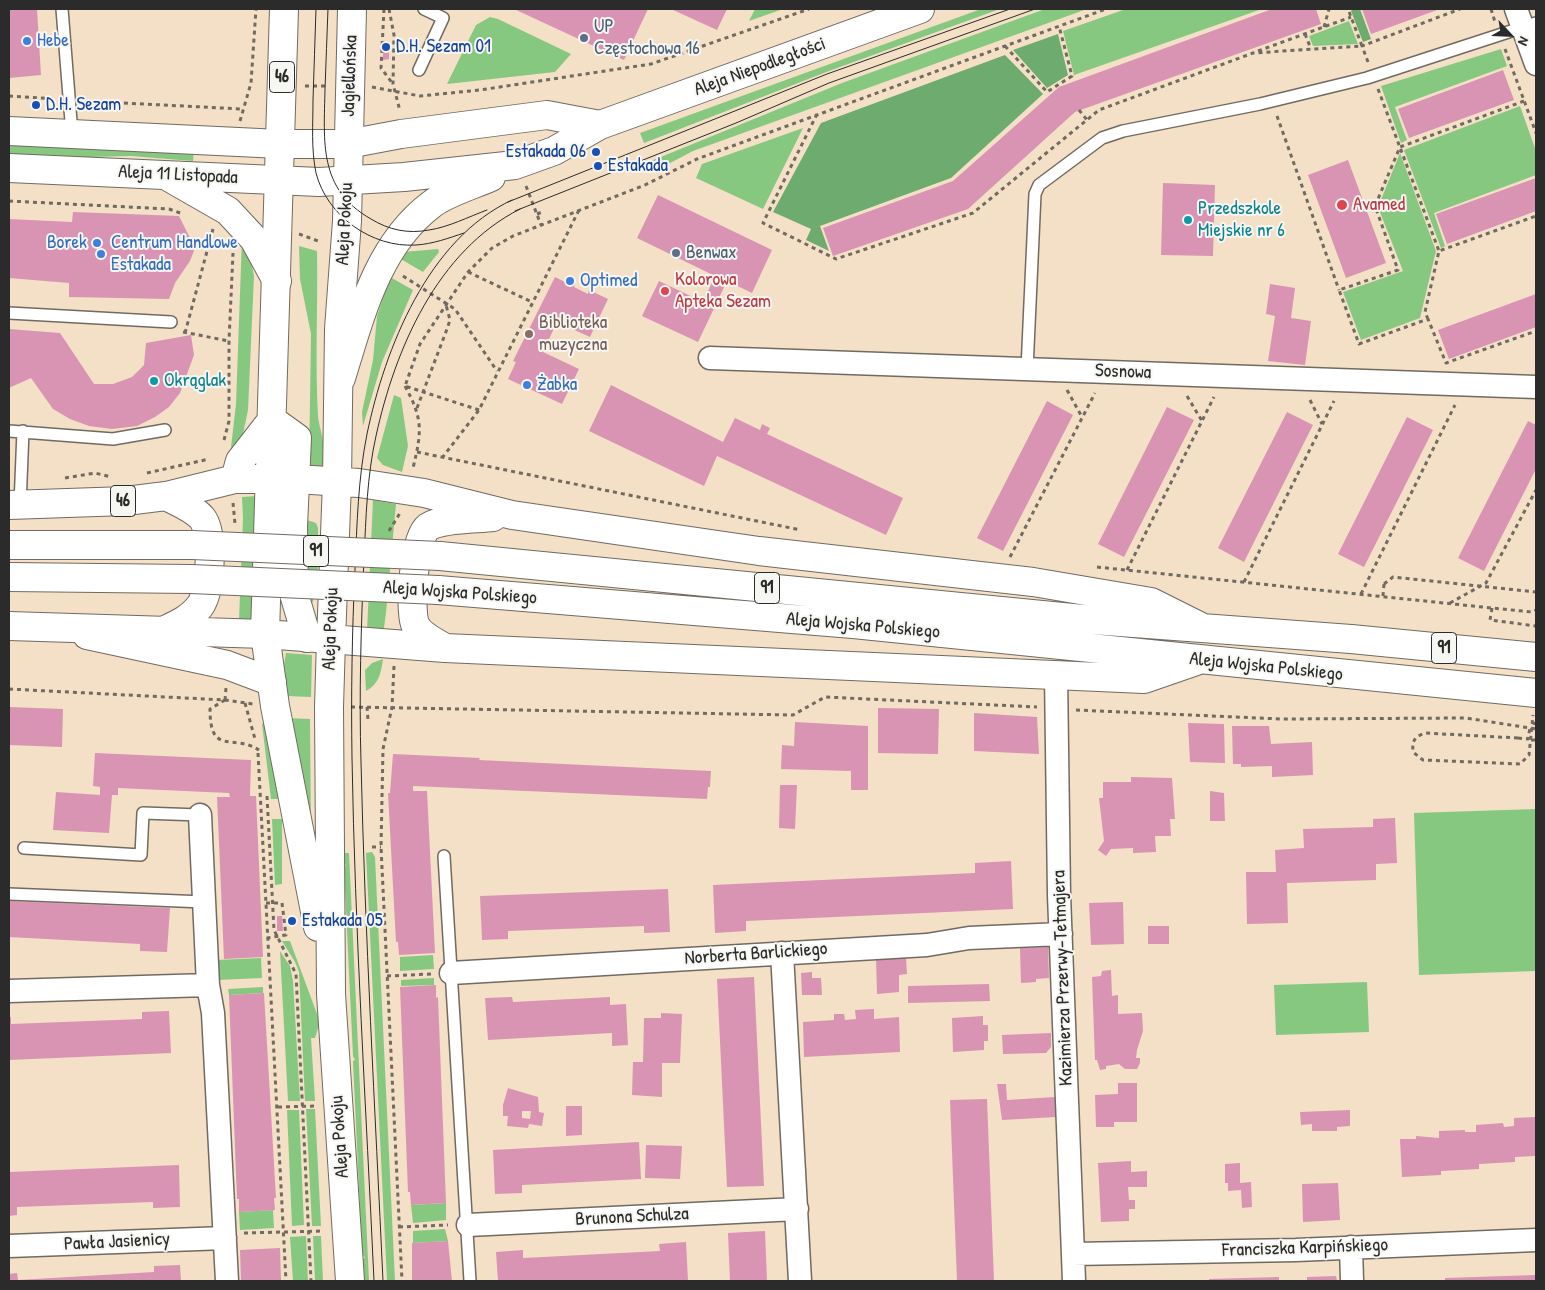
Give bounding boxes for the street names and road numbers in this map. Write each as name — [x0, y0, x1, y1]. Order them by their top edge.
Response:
street label: Aleja Niepodległości — [691, 33, 829, 101]
street label: Jagiellońska — [337, 35, 363, 117]
road number: 46 — [270, 62, 294, 92]
street label: Aleja 11 Listopada — [118, 160, 238, 190]
street label: Aleja Pokoju — [331, 182, 359, 266]
street label: Sosnowa — [1095, 360, 1151, 384]
road number: 46 — [110, 486, 136, 516]
road number: 91 — [304, 536, 328, 566]
road number: 91 — [754, 572, 780, 604]
street label: Aleja Wojska Polskiego — [382, 576, 538, 610]
street label: Aleja Pokoju — [318, 587, 344, 671]
street label: Aleja Wojska Polskiego — [785, 608, 941, 644]
road number: 91 — [1432, 632, 1456, 664]
street label: Aleja Wojska Polskiego — [1188, 648, 1344, 686]
street label: Kazimierza Przerwy-Tetmajera — [1048, 870, 1078, 1086]
street label: Norberta Barlickiego — [684, 938, 828, 970]
street label: Aleja Pokoju — [326, 1095, 354, 1179]
street label: Brunona Schulza — [575, 1203, 689, 1231]
street label: Pawła Jasienicy — [63, 1228, 171, 1256]
street label: Franciszka Karpińskiego — [1222, 1234, 1388, 1262]

